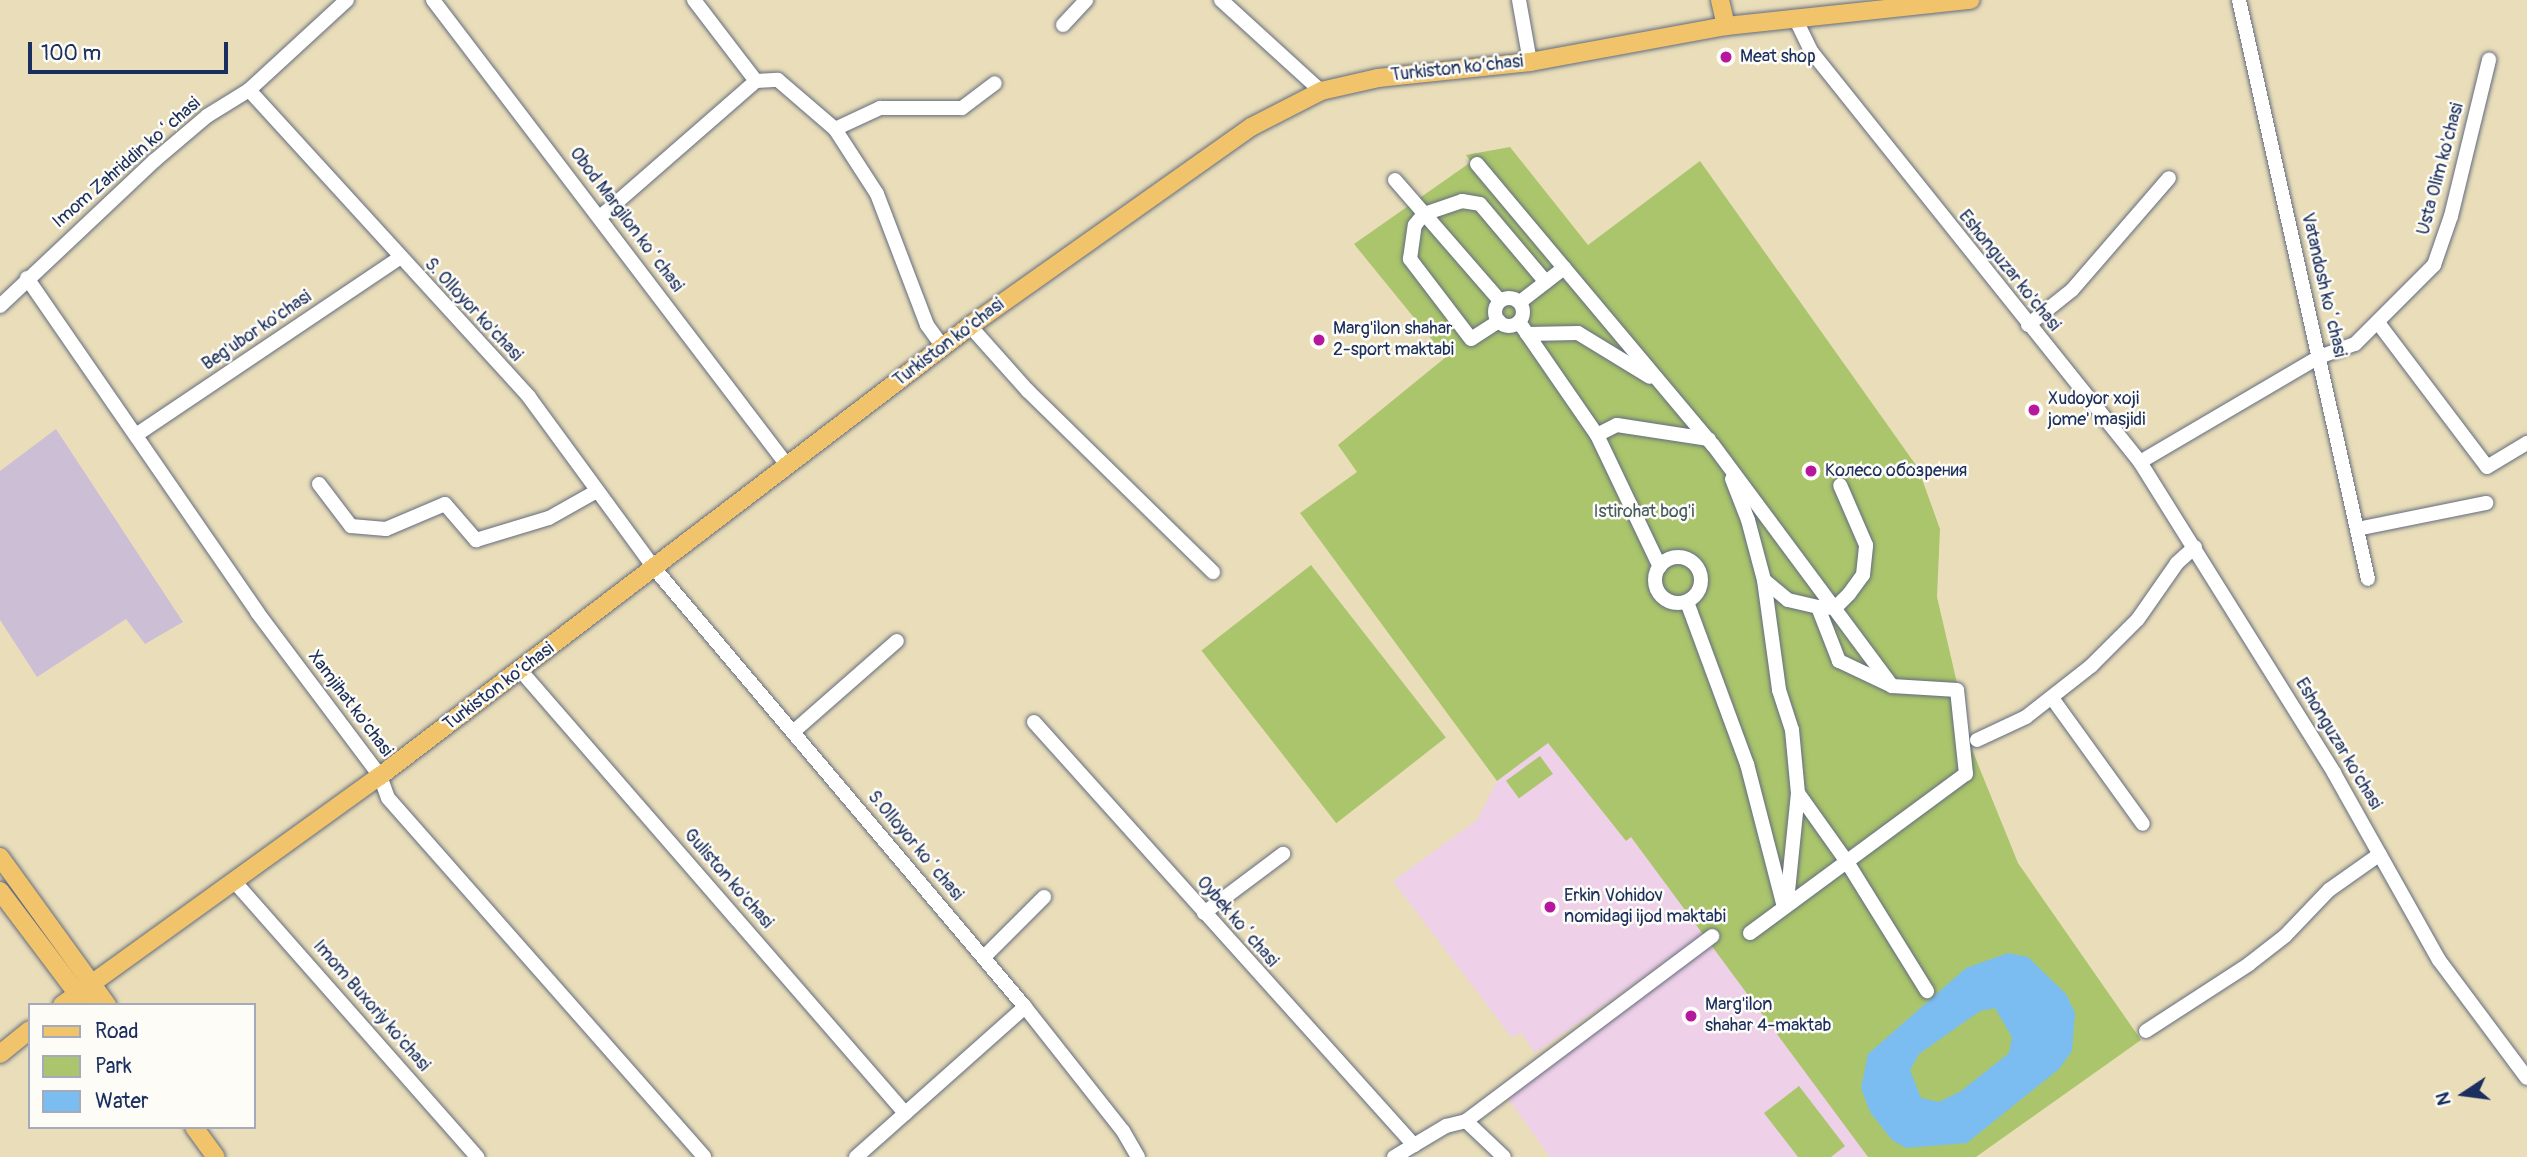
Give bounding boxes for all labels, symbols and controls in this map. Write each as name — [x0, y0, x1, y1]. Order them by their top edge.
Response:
scale bar — [32, 28, 231, 72]
text: 100 m — [41, 40, 101, 67]
place label: Meat shop — [1740, 46, 1816, 68]
marker: Meat shop — [1718, 49, 1734, 65]
street label: Turkiston ko’chasi — [1390, 51, 1524, 87]
street label: Imom Zahriddin koʻchasi — [49, 93, 205, 233]
street label: Usta Olim ko'chasi — [2413, 101, 2469, 237]
street label: Obod Margilon koʻchasi — [564, 143, 688, 297]
street label: Eshonguzar ko'chasi — [1954, 206, 2064, 336]
street label: Vatandosh koʻchasi — [2296, 211, 2350, 359]
street label: S. Olloyor ko'chasi — [420, 254, 526, 366]
street label: Beg'ubor ko'chasi — [198, 286, 316, 376]
street label: Turkiston ko’chasi — [889, 294, 1009, 392]
place label: Marg'ilon shahar 2-sport maktabi — [1333, 319, 1454, 362]
marker: Marg'ilon shahar 2-sport maktabi — [1311, 332, 1327, 348]
place label: Xudoyor xoji jome' masjidi — [2048, 389, 2145, 432]
marker: Xudoyor xoji jome' masjidi — [2026, 402, 2042, 418]
place label: Колесо обозрения — [1825, 460, 1967, 482]
marker: Колесо обозрения — [1803, 463, 1819, 479]
park label: Istirohat bog'i — [1593, 501, 1695, 523]
street label: Turkiston ko’chasi — [439, 638, 559, 736]
street label: Xamjihat ko'chasi — [303, 647, 397, 761]
street label: Eshonguzar ko'chasi — [2290, 674, 2386, 814]
street label: S.Olloyor koʻchasi — [863, 787, 967, 905]
street label: Guliston ko'chasi — [679, 825, 777, 933]
street label: Oybek koʻchasi — [1192, 872, 1282, 972]
place label: Erkin Vohidov nomidagi ijod maktabi — [1564, 886, 1726, 928]
marker: Erkin Vohidov nomidagi ijod maktabi — [1542, 899, 1558, 915]
street label: Imom Buxoriy ko'chasi — [308, 936, 434, 1076]
place label: Marg'ilon shahar 4-maktab — [1705, 995, 1831, 1038]
legend — [28, 1003, 256, 1129]
marker: Marg'ilon shahar 4-maktab — [1683, 1008, 1699, 1024]
text: Road — [95, 1018, 139, 1045]
text: Park — [95, 1053, 132, 1080]
north arrow — [2429, 1059, 2499, 1129]
text: Water — [95, 1088, 148, 1115]
text: N — [2430, 1090, 2457, 1108]

